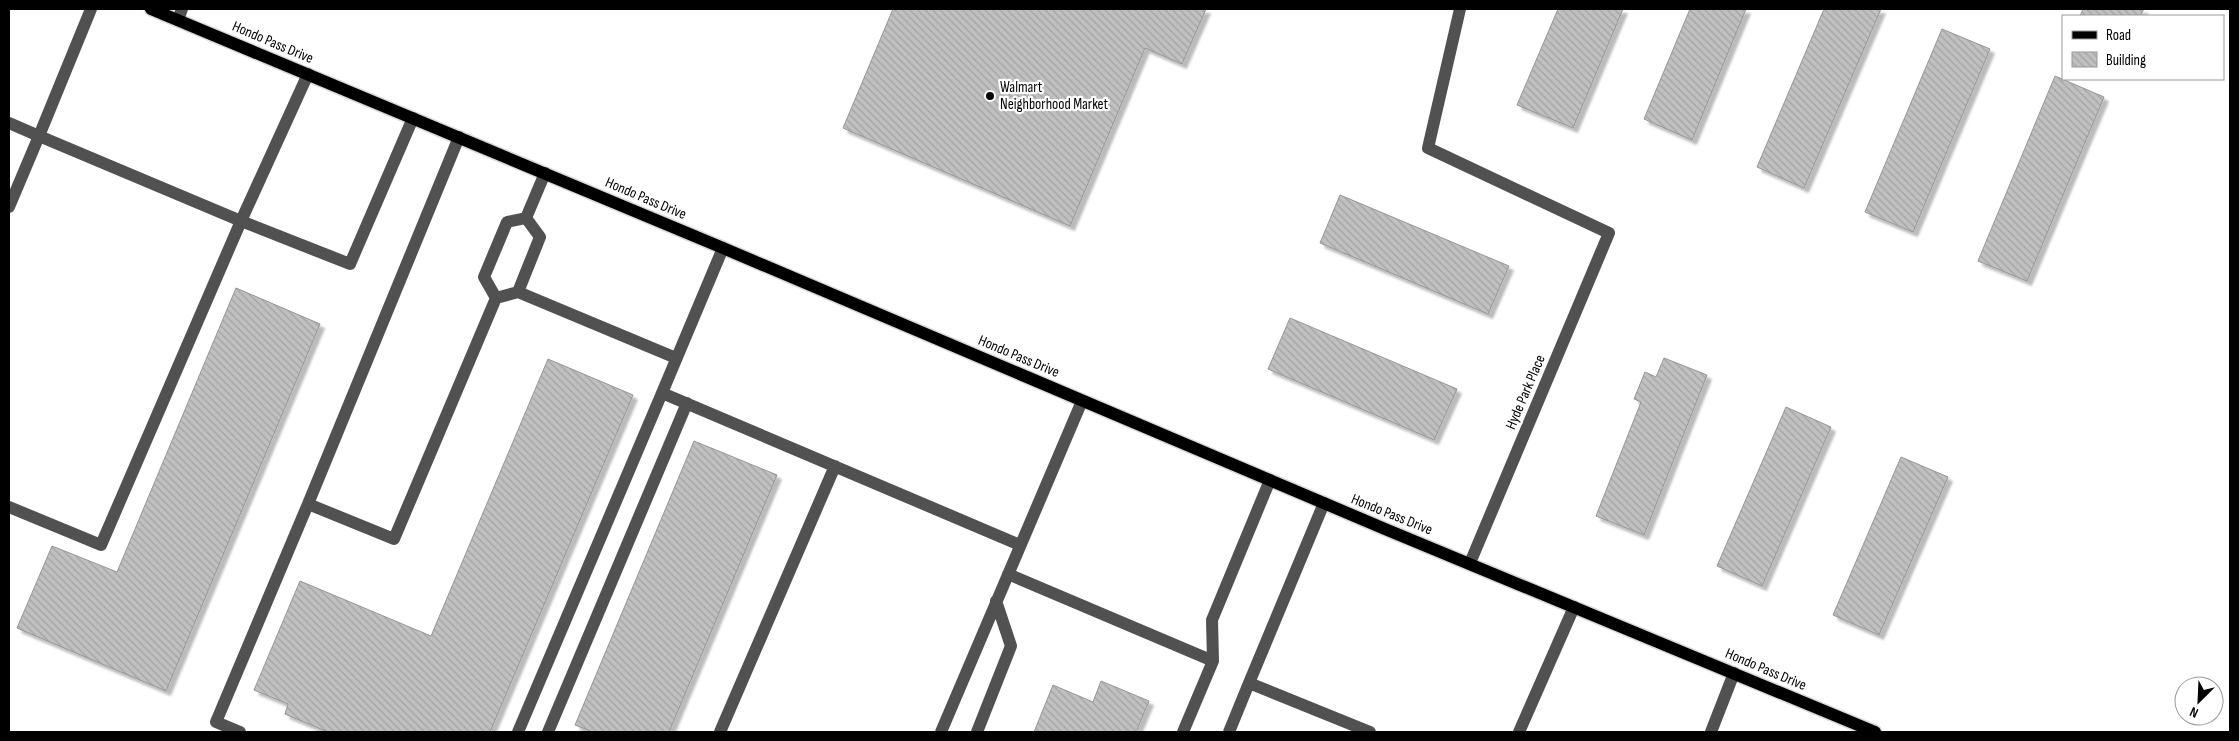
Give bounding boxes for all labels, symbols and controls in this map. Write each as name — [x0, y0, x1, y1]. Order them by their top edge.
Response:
legend — [2062, 15, 2224, 80]
street label: Hondo Pass Drive — [229, 17, 316, 68]
text: Road — [2106, 26, 2131, 45]
text: Building — [2106, 51, 2146, 70]
place label: Walmart Neighborhood Market — [1000, 78, 1109, 114]
marker: Walmart Neighborhood Market — [984, 90, 996, 102]
street label: Hondo Pass Drive — [602, 173, 689, 224]
street label: Hondo Pass Drive — [975, 331, 1062, 382]
street label: Hyde Park Place — [1501, 352, 1550, 432]
street label: Hondo Pass Drive — [1348, 490, 1435, 539]
street label: Hondo Pass Drive — [1722, 644, 1809, 695]
north arrow — [2174, 676, 2224, 726]
text: N — [2187, 703, 2201, 722]

